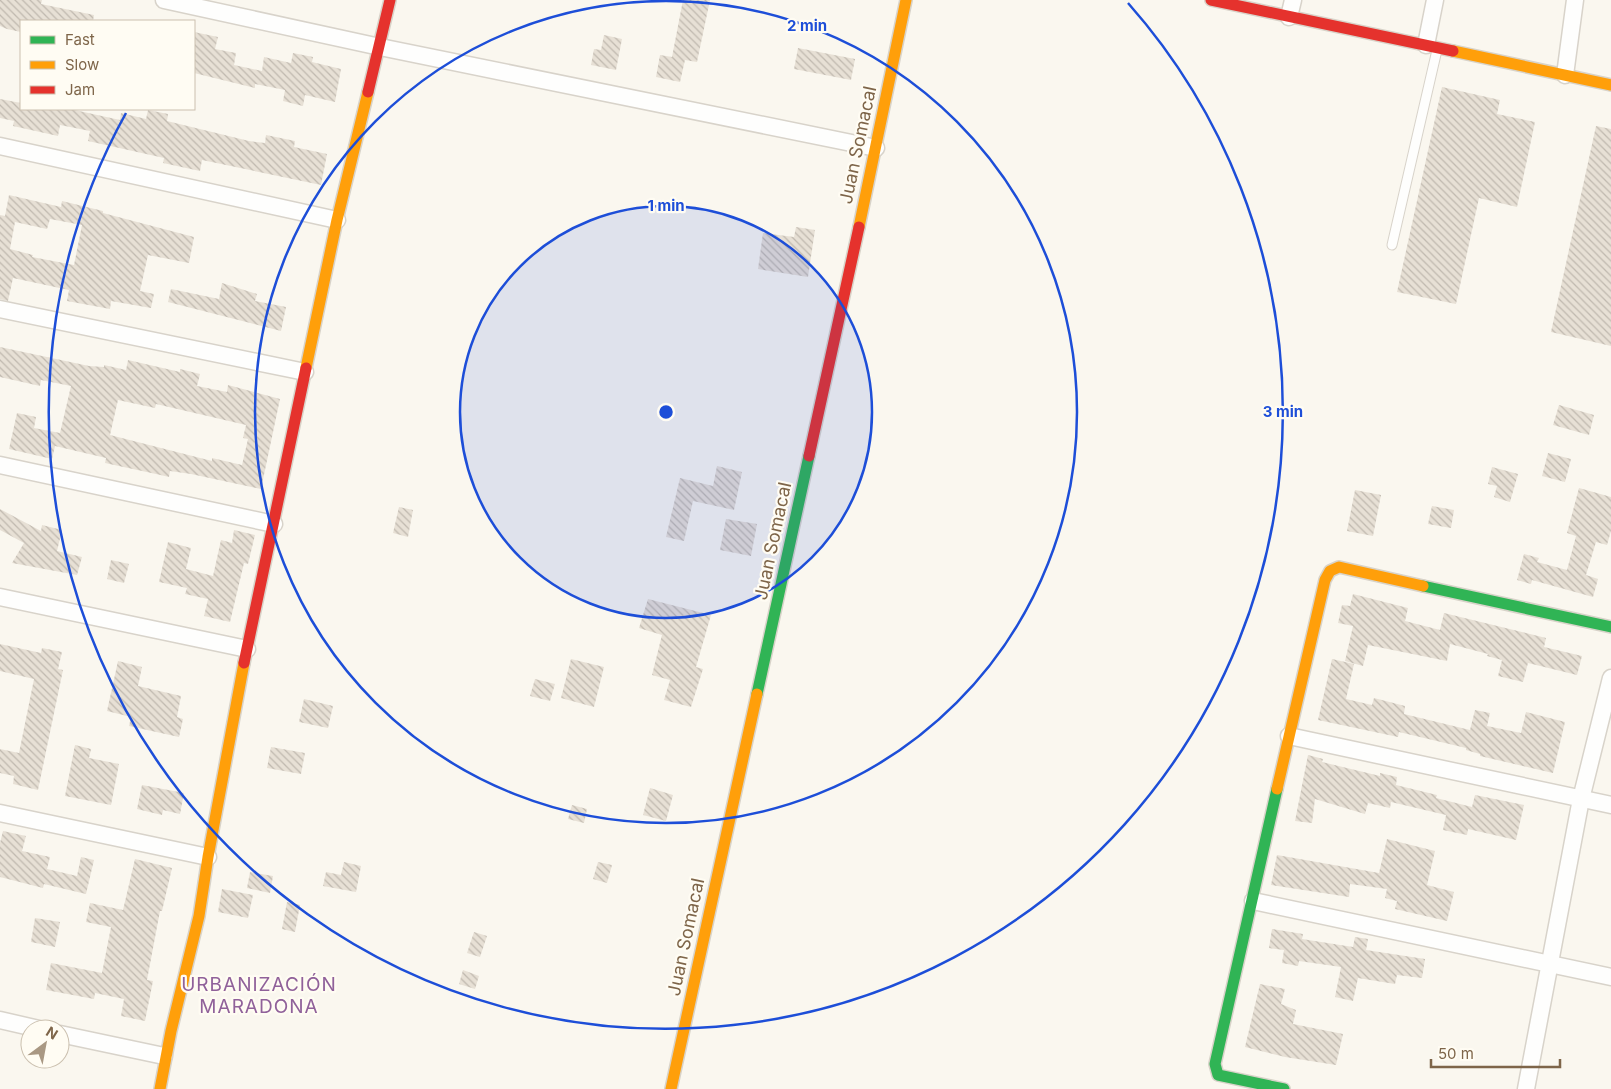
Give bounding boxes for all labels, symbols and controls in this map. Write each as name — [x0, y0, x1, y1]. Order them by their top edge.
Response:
text: 2 min — [787, 16, 827, 35]
legend — [20, 20, 195, 110]
text: Fast — [65, 30, 95, 49]
text: Slow — [65, 55, 99, 74]
text: Jam — [65, 80, 95, 99]
street label: Juan Somacal — [835, 84, 880, 206]
text: 1 min — [647, 196, 685, 215]
text: 3 min — [1263, 402, 1303, 421]
centre of rings — [657, 403, 675, 421]
street label: Juan Somacal — [750, 480, 795, 602]
street label: Juan Somacal — [663, 876, 708, 998]
district label: URBANIZACIÓN MARADONA — [181, 973, 337, 1018]
north arrow — [20, 1019, 70, 1069]
text: N — [43, 1023, 61, 1043]
scale bar — [1431, 1036, 1560, 1068]
text: 50 m — [1438, 1044, 1474, 1063]

